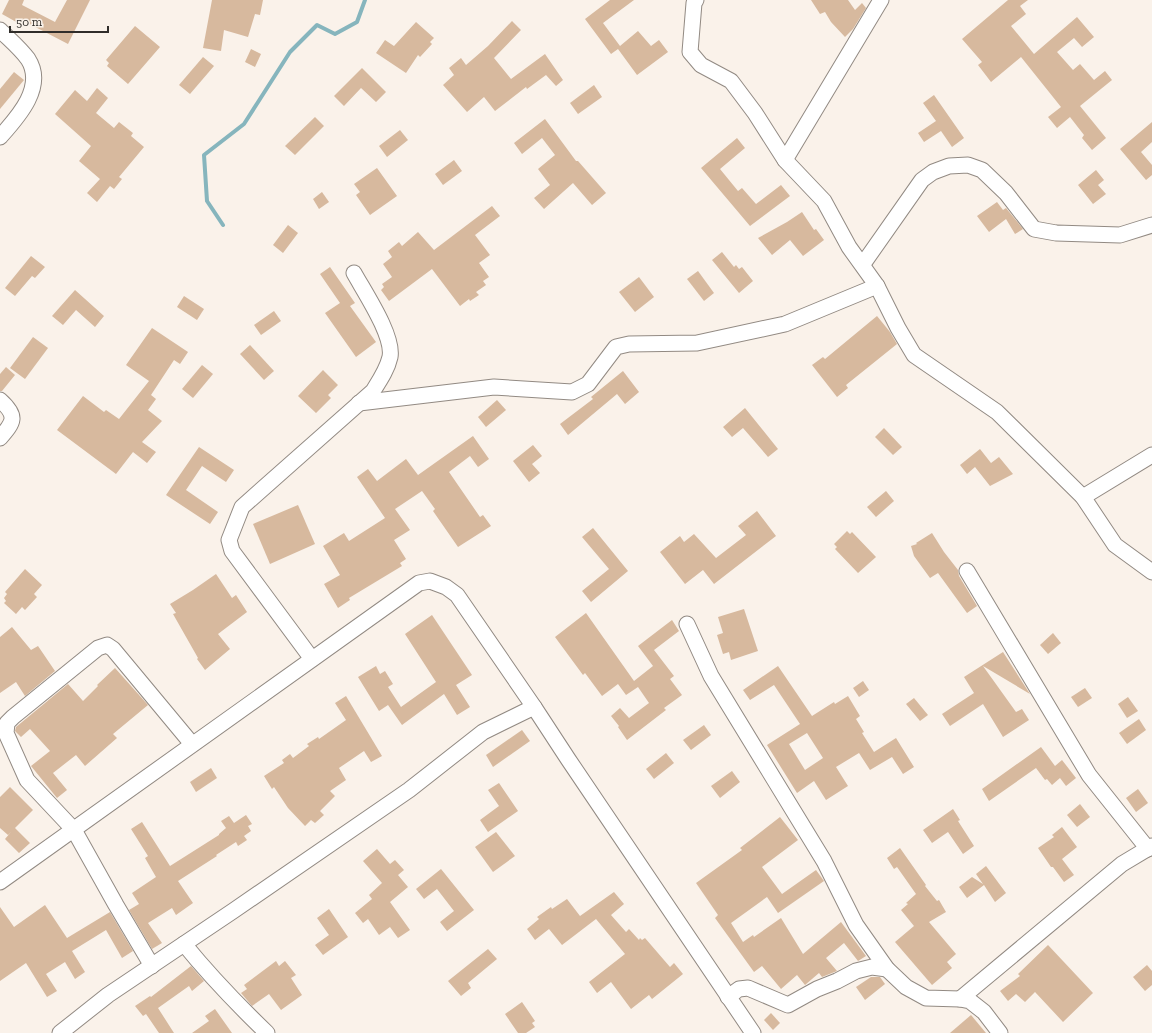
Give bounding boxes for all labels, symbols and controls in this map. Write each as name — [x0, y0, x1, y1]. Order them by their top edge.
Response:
scale bar — [10, 8, 108, 34]
text: 50 m — [16, 15, 43, 29]

